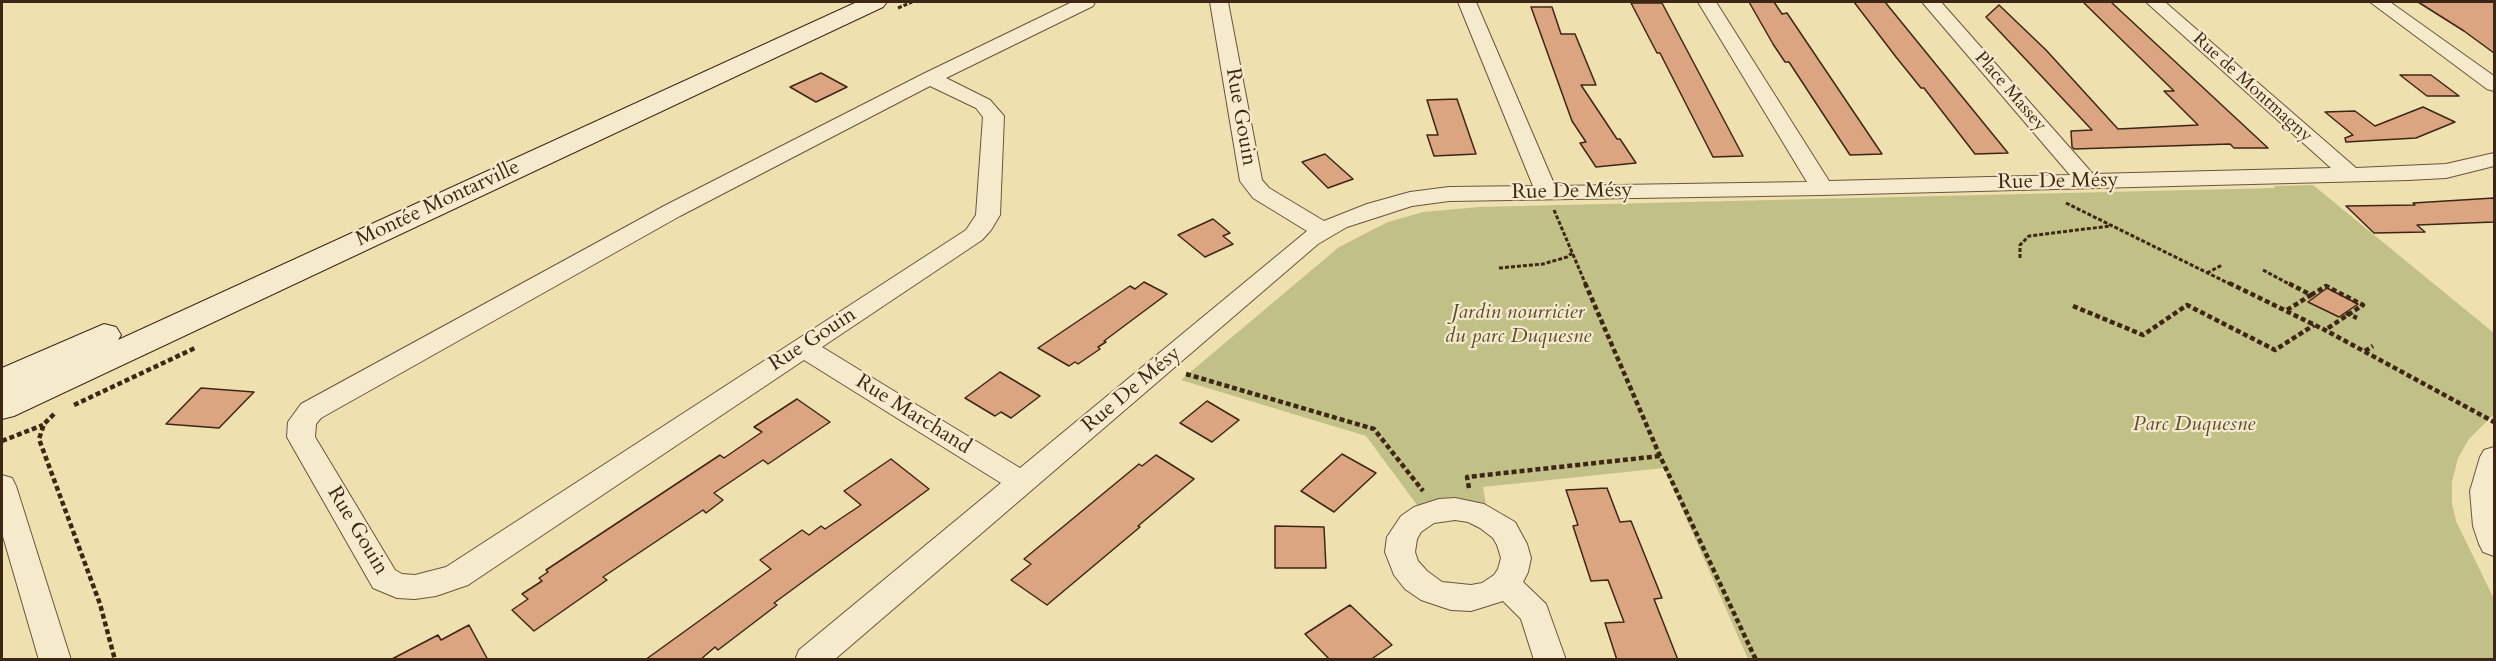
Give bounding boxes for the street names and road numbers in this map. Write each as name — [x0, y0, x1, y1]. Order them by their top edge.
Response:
street label: Rue de Montmagny — [2188, 29, 2316, 147]
street label: Place Massey — [1969, 48, 2051, 136]
street label: Rue Gouin — [1219, 66, 1261, 168]
street label: Montée Montarville — [352, 155, 524, 253]
street label: Rue De Mésy — [1997, 168, 2119, 196]
street label: Rue De Mésy — [1511, 178, 1633, 206]
street label: Rue Gouin — [765, 303, 861, 377]
street label: Rue De Mésy — [1078, 341, 1186, 439]
street label: Rue Marchand — [851, 370, 975, 460]
street label: Rue Gouin — [321, 482, 393, 580]

